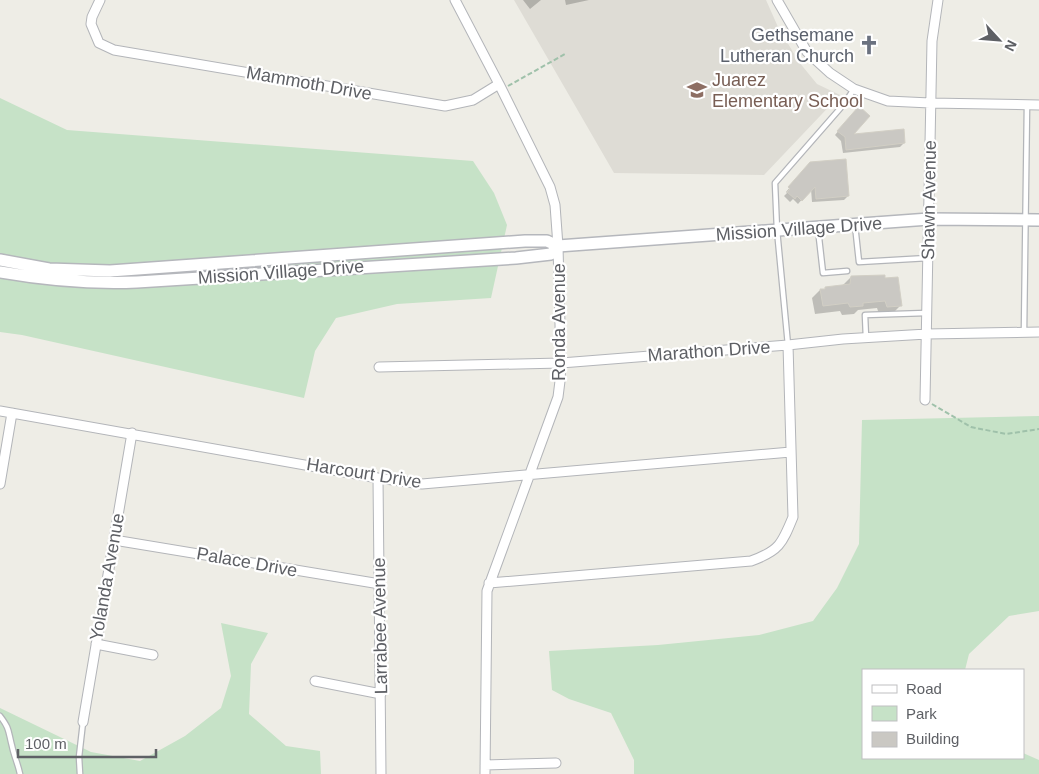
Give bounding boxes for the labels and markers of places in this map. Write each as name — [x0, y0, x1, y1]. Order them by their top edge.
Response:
place label: Gethsemane Lutheran Church — [720, 25, 854, 66]
church icon: Gethsemane Lutheran Church — [858, 34, 880, 56]
place label: Juarez Elementary School — [712, 70, 863, 111]
school or university icon: Juarez Elementary School — [686, 79, 708, 101]

